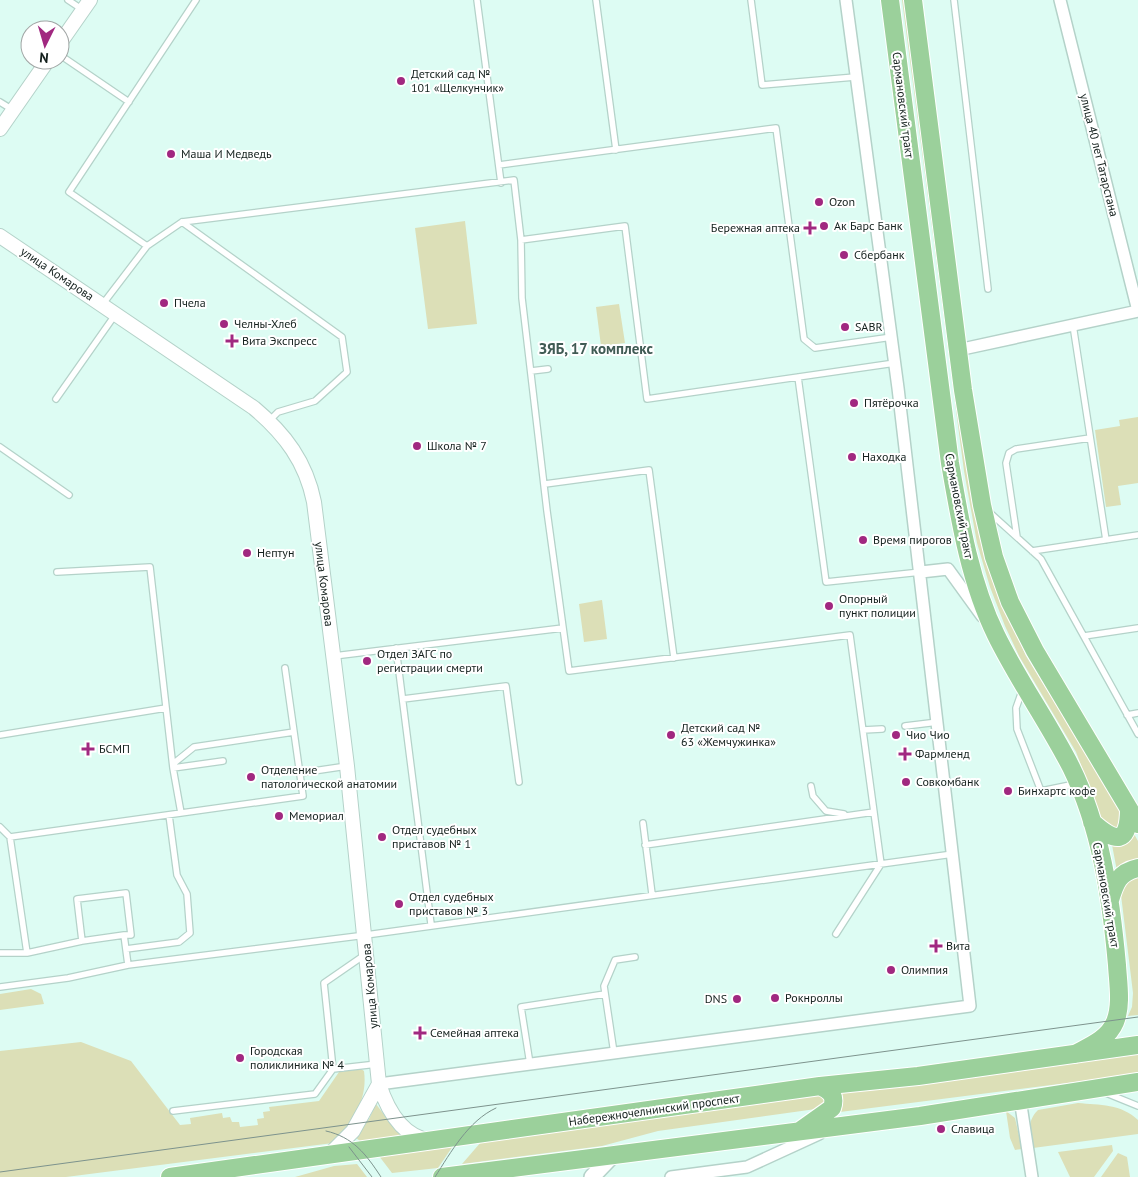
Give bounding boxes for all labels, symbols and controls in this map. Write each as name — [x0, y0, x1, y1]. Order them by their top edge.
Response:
north arrow — [20, 20, 70, 70]
text: N — [38, 49, 49, 67]
street label: Сармановский тракт — [890, 51, 917, 159]
place label: Детский сад № 101 «Щелкунчик» — [411, 66, 504, 95]
marker: Детский сад № 101 «Щелкунчик» — [395, 75, 407, 87]
street label: улица 40 лет Татарстана — [1077, 92, 1122, 218]
place label: Маша И Медведь — [181, 146, 272, 161]
marker: Маша И Медведь — [165, 148, 177, 160]
place label: Ozon — [829, 194, 855, 209]
marker: Ozon — [813, 196, 825, 208]
place label: Ак Барс Банк — [834, 218, 903, 233]
place label: Бережная аптека — [711, 220, 800, 235]
marker: Ак Барс Банк — [818, 220, 830, 232]
marker: Бережная аптека — [804, 222, 816, 234]
street label: улица Комарова — [18, 244, 97, 304]
place label: Сбербанк — [854, 247, 905, 262]
marker: Сбербанк — [838, 249, 850, 261]
place label: Пчела — [174, 295, 206, 310]
marker: Пчела — [158, 297, 170, 309]
place label: Челны-Хлеб — [234, 316, 297, 331]
marker: Челны-Хлеб — [218, 318, 230, 330]
place label: SABR — [855, 319, 883, 334]
marker: SABR — [839, 321, 851, 333]
place label: Вита Экспресс — [242, 333, 317, 348]
marker: Вита Экспресс — [226, 335, 238, 347]
district label: ЗЯБ, 17 комплекс — [539, 339, 653, 358]
place label: Пятёрочка — [864, 395, 919, 410]
marker: Пятёрочка — [848, 397, 860, 409]
place label: Школа № 7 — [427, 438, 487, 453]
marker: Школа № 7 — [411, 440, 423, 452]
place label: Находка — [862, 449, 907, 464]
marker: Находка — [846, 451, 858, 463]
street label: Сармановский тракт — [942, 452, 977, 560]
place label: Время пирогов — [873, 532, 952, 547]
marker: Время пирогов — [857, 534, 869, 546]
street label: улица Комарова — [312, 541, 337, 627]
place label: Нептун — [257, 545, 294, 560]
marker: Нептун — [241, 547, 253, 559]
place label: Опорный пункт полиции — [839, 591, 916, 620]
marker: Опорный пункт полиции — [823, 600, 835, 612]
place label: Отдел ЗАГС по регистрации смерти — [377, 646, 483, 675]
marker: Отдел ЗАГС по регистрации смерти — [361, 655, 373, 667]
place label: Детский сад № 63 «Жемчужинка» — [681, 720, 776, 749]
place label: Чио Чио — [906, 727, 950, 742]
marker: Детский сад № 63 «Жемчужинка» — [665, 729, 677, 741]
marker: Чио Чио — [890, 729, 902, 741]
place label: БСМП — [99, 741, 130, 756]
marker: БСМП — [81, 742, 95, 756]
place label: Фармленд — [915, 746, 970, 761]
marker: Фармленд — [899, 748, 911, 760]
place label: Отделение патологической анатомии — [261, 762, 397, 791]
marker: Отделение патологической анатомии — [245, 771, 257, 783]
place label: Совкомбанк — [916, 774, 979, 789]
marker: Совкомбанк — [900, 776, 912, 788]
place label: Бинхартс кофе — [1018, 783, 1096, 798]
marker: Бинхартс кофе — [1002, 785, 1014, 797]
place label: Мемориал — [289, 808, 344, 823]
marker: Мемориал — [273, 810, 285, 822]
place label: Отдел судебных приставов № 1 — [392, 822, 477, 851]
marker: Отдел судебных приставов № 1 — [376, 831, 388, 843]
street label: Сармановский тракт — [1090, 841, 1123, 949]
place label: Отдел судебных приставов № 3 — [409, 889, 494, 918]
marker: Отдел судебных приставов № 3 — [393, 898, 405, 910]
place label: Вита — [946, 938, 970, 953]
marker: Вита — [930, 940, 942, 952]
street label: улица Комарова — [358, 943, 381, 1029]
place label: Олимпия — [901, 962, 948, 977]
marker: Олимпия — [885, 964, 897, 976]
place label: Рокнроллы — [785, 990, 843, 1005]
place label: DNS — [705, 991, 727, 1006]
marker: Рокнроллы — [769, 992, 781, 1004]
marker: DNS — [731, 993, 743, 1005]
place label: Семейная аптека — [430, 1025, 519, 1040]
marker: Семейная аптека — [414, 1027, 426, 1039]
place label: Городская поликлиника № 4 — [250, 1043, 344, 1072]
marker: Городская поликлиника № 4 — [234, 1052, 246, 1064]
street label: Набережночелнинский проспект — [568, 1090, 741, 1129]
place label: Славица — [951, 1121, 995, 1136]
marker: Славица — [935, 1123, 947, 1135]

